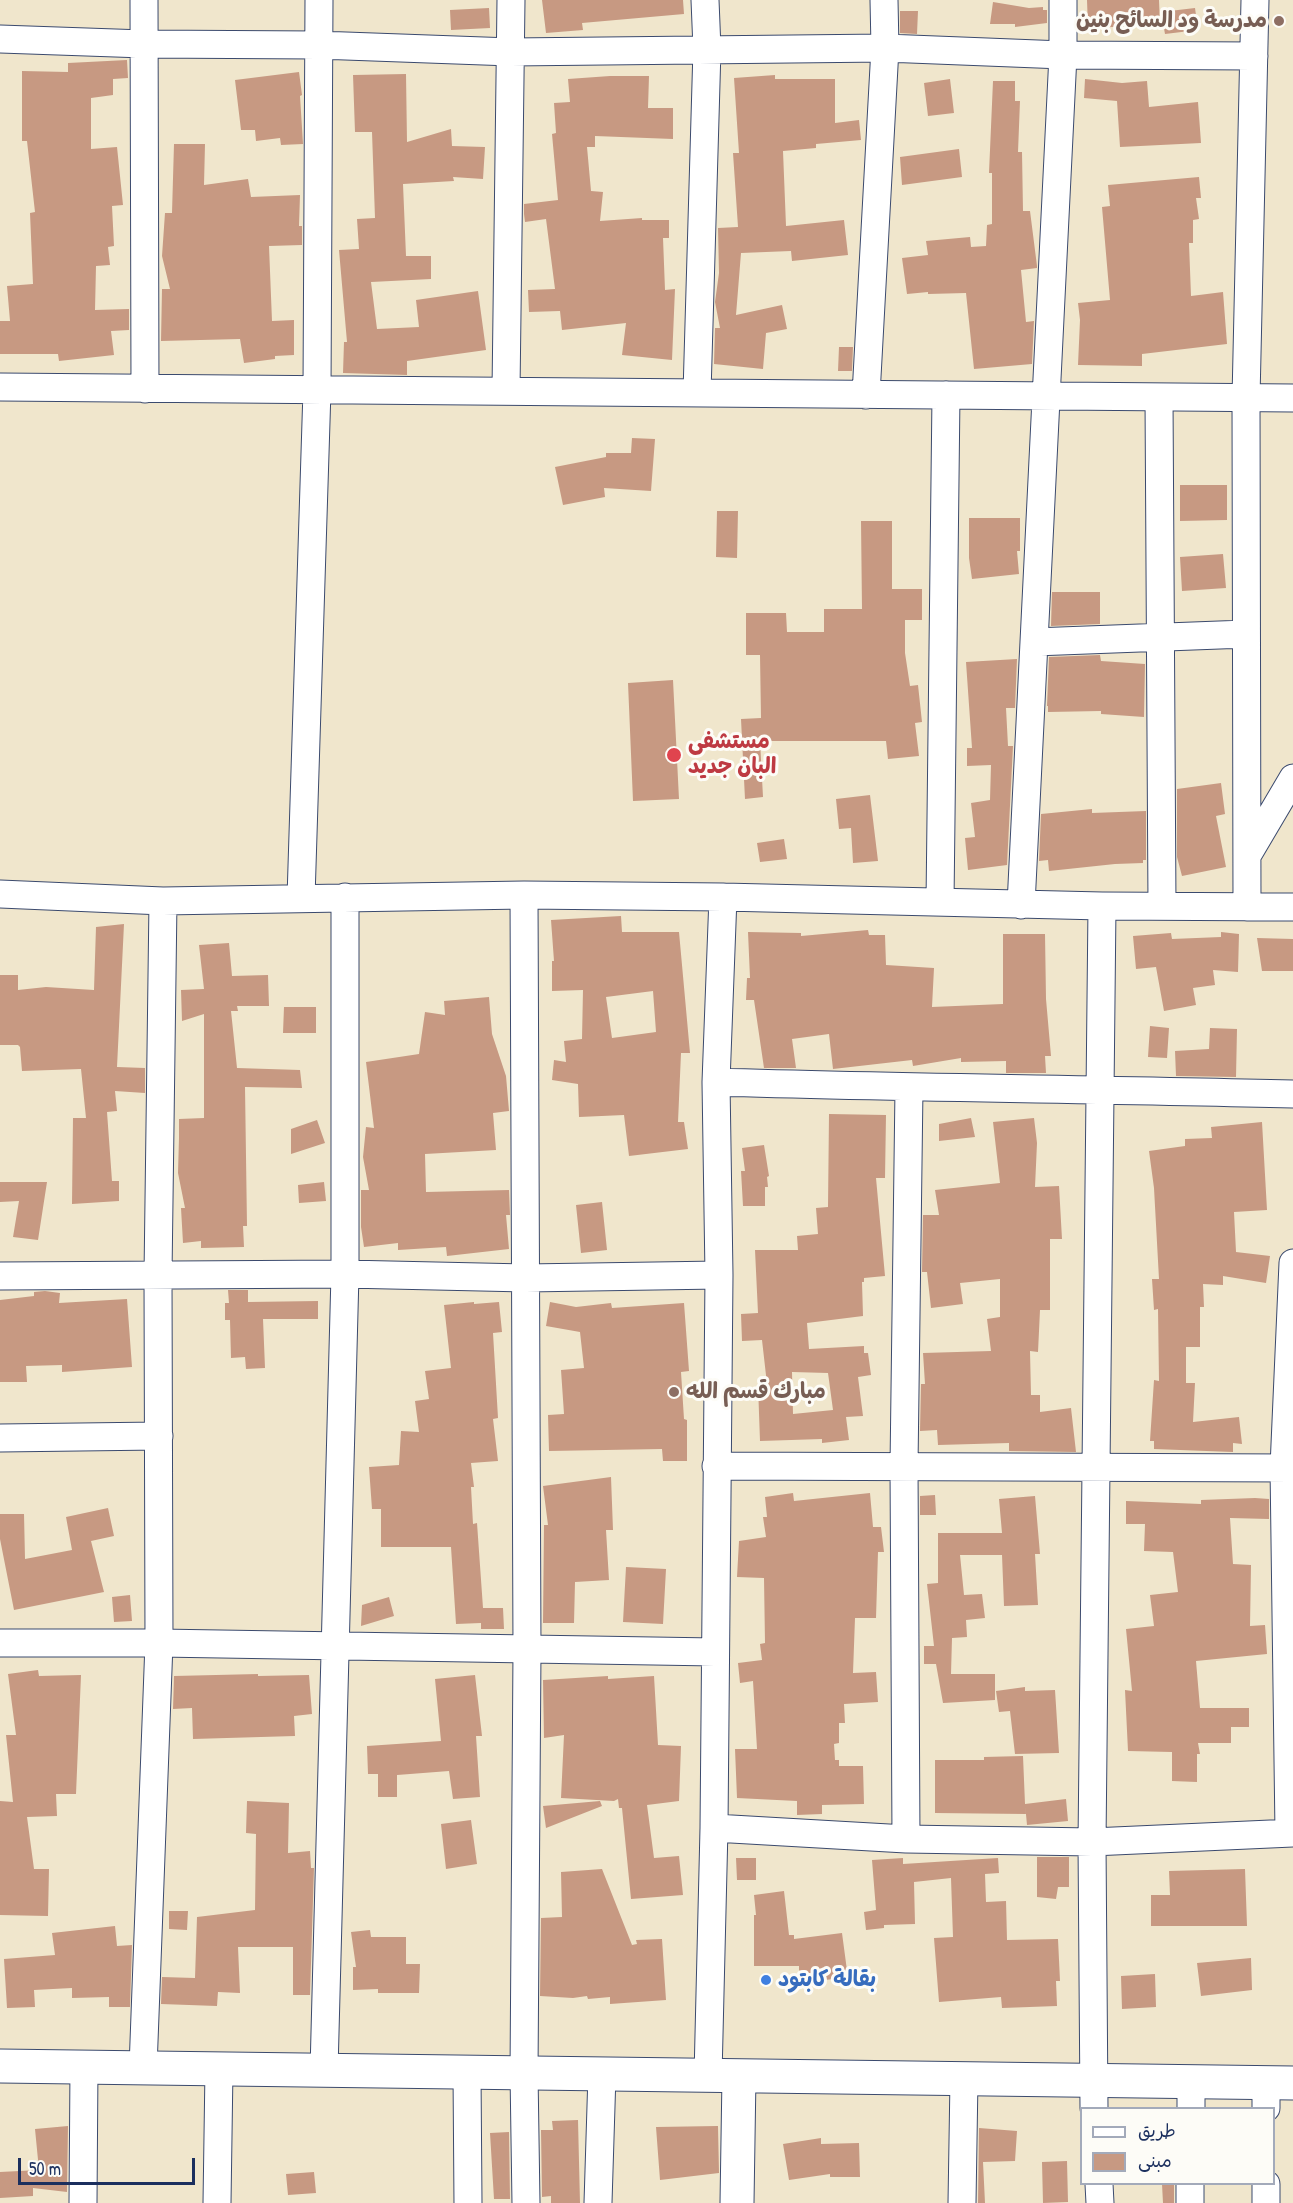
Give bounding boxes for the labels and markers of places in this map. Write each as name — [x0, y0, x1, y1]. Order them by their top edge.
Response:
place label: مدرسة ود السائح بنين — [1076, 8, 1267, 34]
marker: مدرسة ود السائح بنين — [1272, 14, 1286, 28]
place label: مستشفى البان جديد — [688, 729, 776, 780]
marker: مستشفى البان جديد — [665, 746, 683, 764]
place label: مبارك قسم الله — [686, 1379, 826, 1405]
marker: مبارك قسم الله — [667, 1385, 681, 1399]
place label: بقالة كابتود — [778, 1967, 876, 1993]
marker: بقالة كابتود — [759, 1973, 773, 1987]

